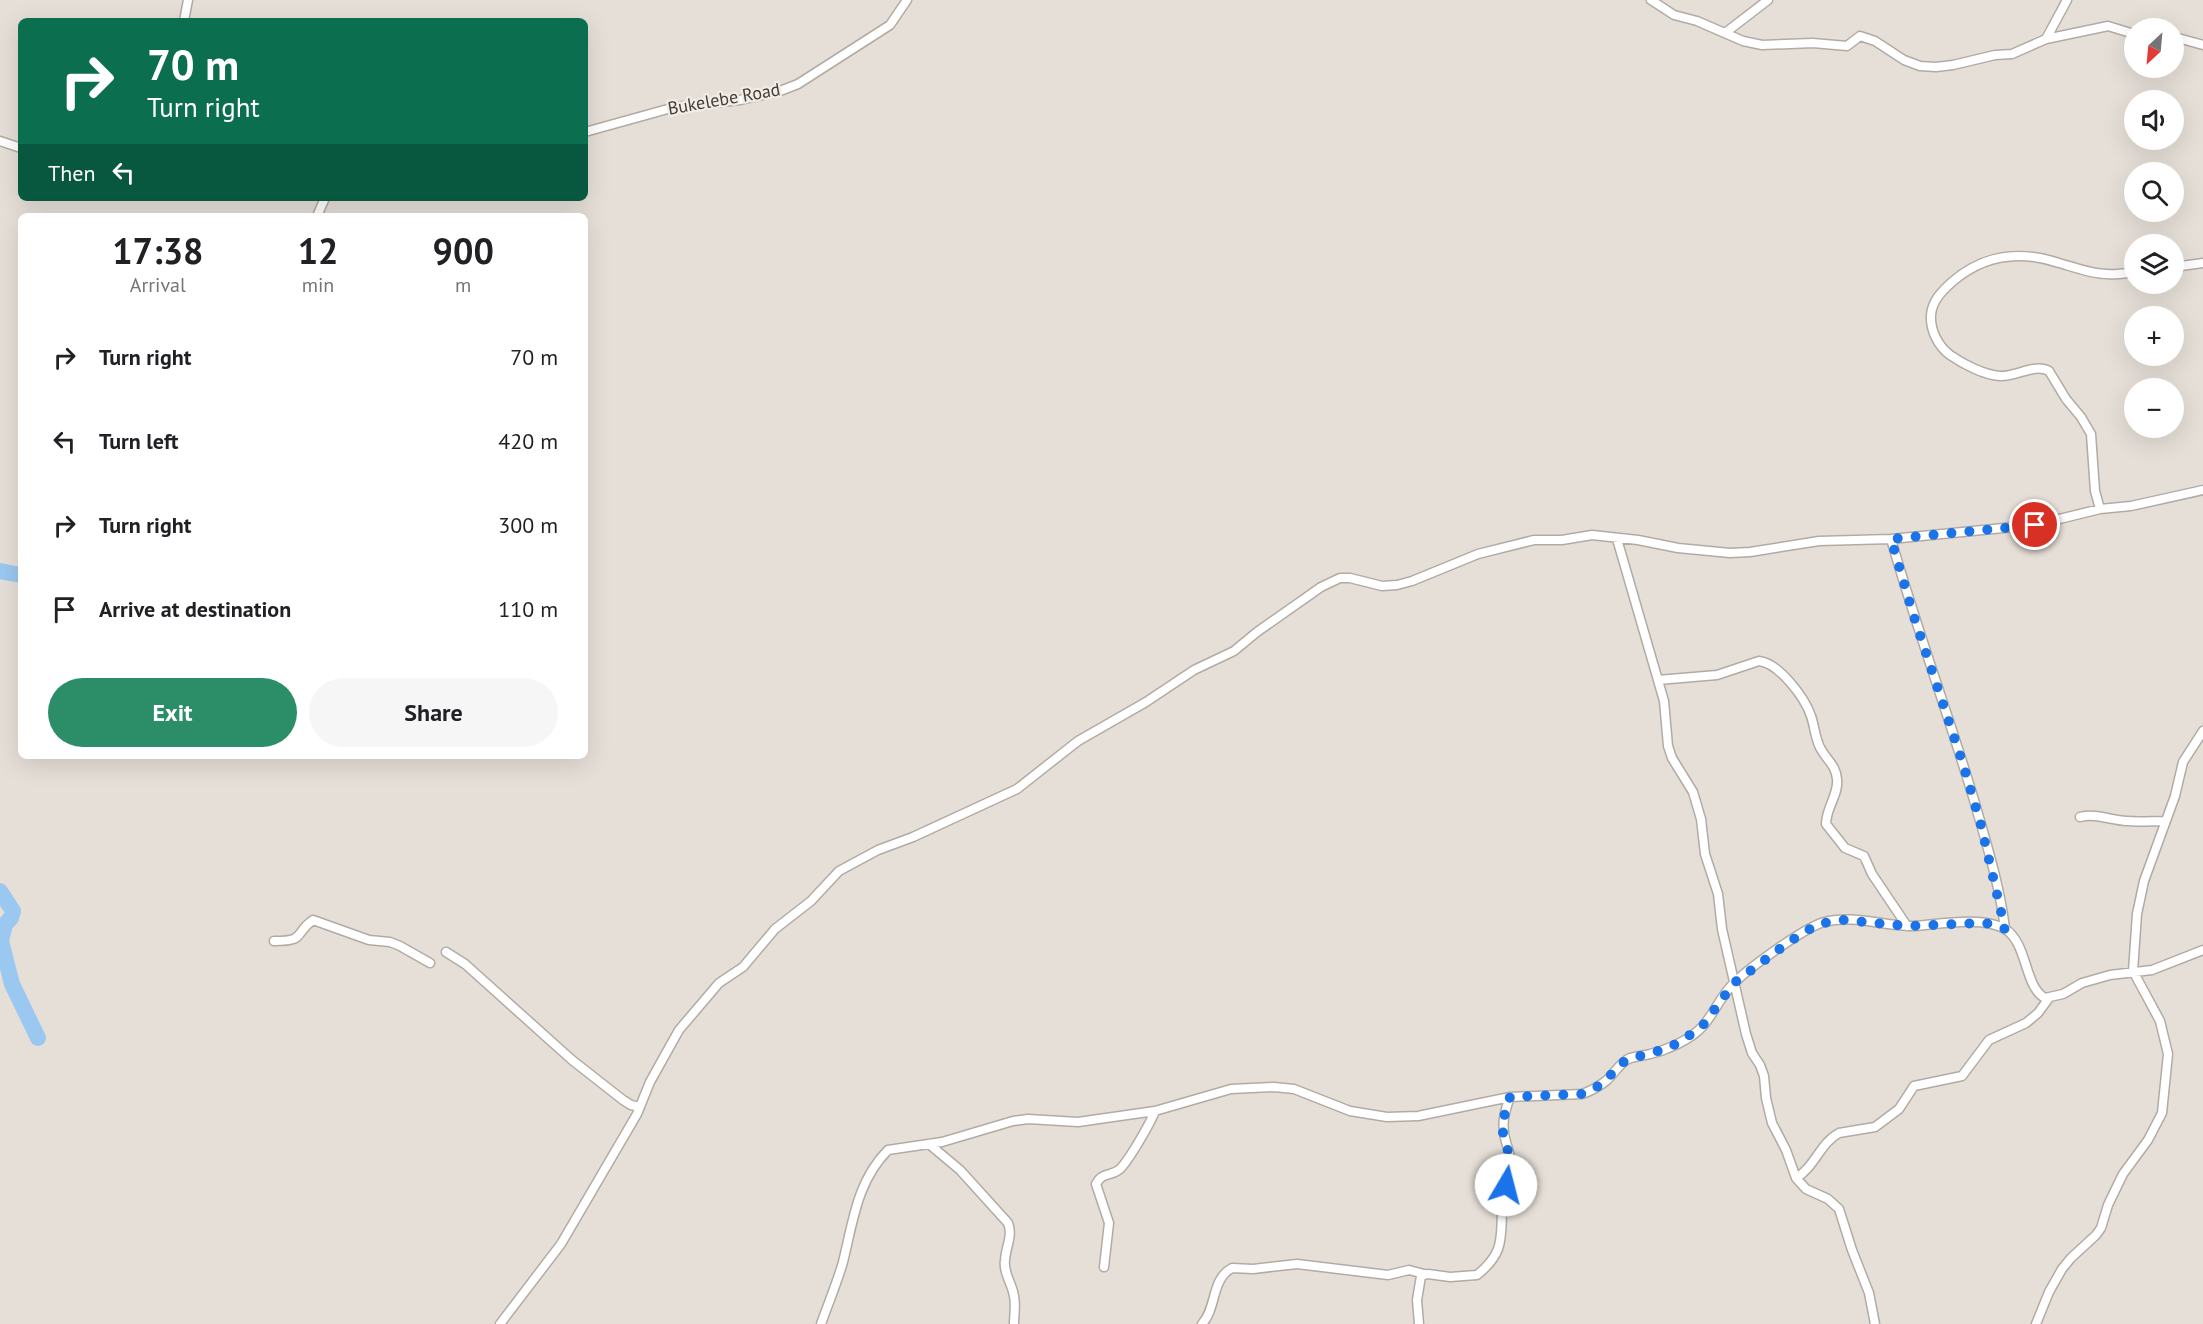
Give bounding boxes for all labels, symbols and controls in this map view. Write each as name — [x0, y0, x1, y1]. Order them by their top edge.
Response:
north arrow — [2124, 18, 2184, 78]
map controls — [2124, 18, 2184, 438]
text: 70 m — [147, 37, 239, 92]
icon: right — [48, 42, 126, 120]
street label: Bukelebe Road — [666, 77, 782, 120]
text: Turn right — [147, 90, 260, 124]
button: sound — [2124, 90, 2184, 150]
icon: left — [107, 156, 140, 189]
text: Then — [48, 159, 95, 187]
button: search — [2124, 162, 2184, 222]
text: 17:38 — [112, 227, 203, 274]
text: 12 — [298, 227, 338, 274]
text: 900 — [433, 227, 494, 274]
button: layers — [2124, 234, 2184, 294]
text: Arrival — [130, 272, 186, 298]
text: min — [302, 272, 334, 298]
text: m — [455, 272, 471, 298]
button: + — [2124, 306, 2184, 366]
icon: right — [48, 341, 81, 374]
text: Turn right — [99, 343, 191, 371]
text: 70 m — [510, 343, 558, 371]
button: − — [2124, 378, 2184, 438]
icon: left — [48, 425, 81, 458]
text: Turn left — [99, 427, 179, 455]
text: 420 m — [498, 427, 558, 455]
pin — [2009, 499, 2060, 550]
icon: arrive — [2018, 508, 2051, 541]
icon: right — [48, 509, 81, 542]
text: Turn right — [99, 511, 191, 539]
text: 300 m — [498, 511, 558, 539]
icon: arrive — [48, 593, 81, 626]
text: Arrive at destination — [99, 595, 291, 623]
text: 110 m — [498, 595, 558, 623]
button: Exit — [48, 678, 297, 747]
button: Share — [309, 678, 558, 747]
position arrow — [1474, 1153, 1538, 1217]

